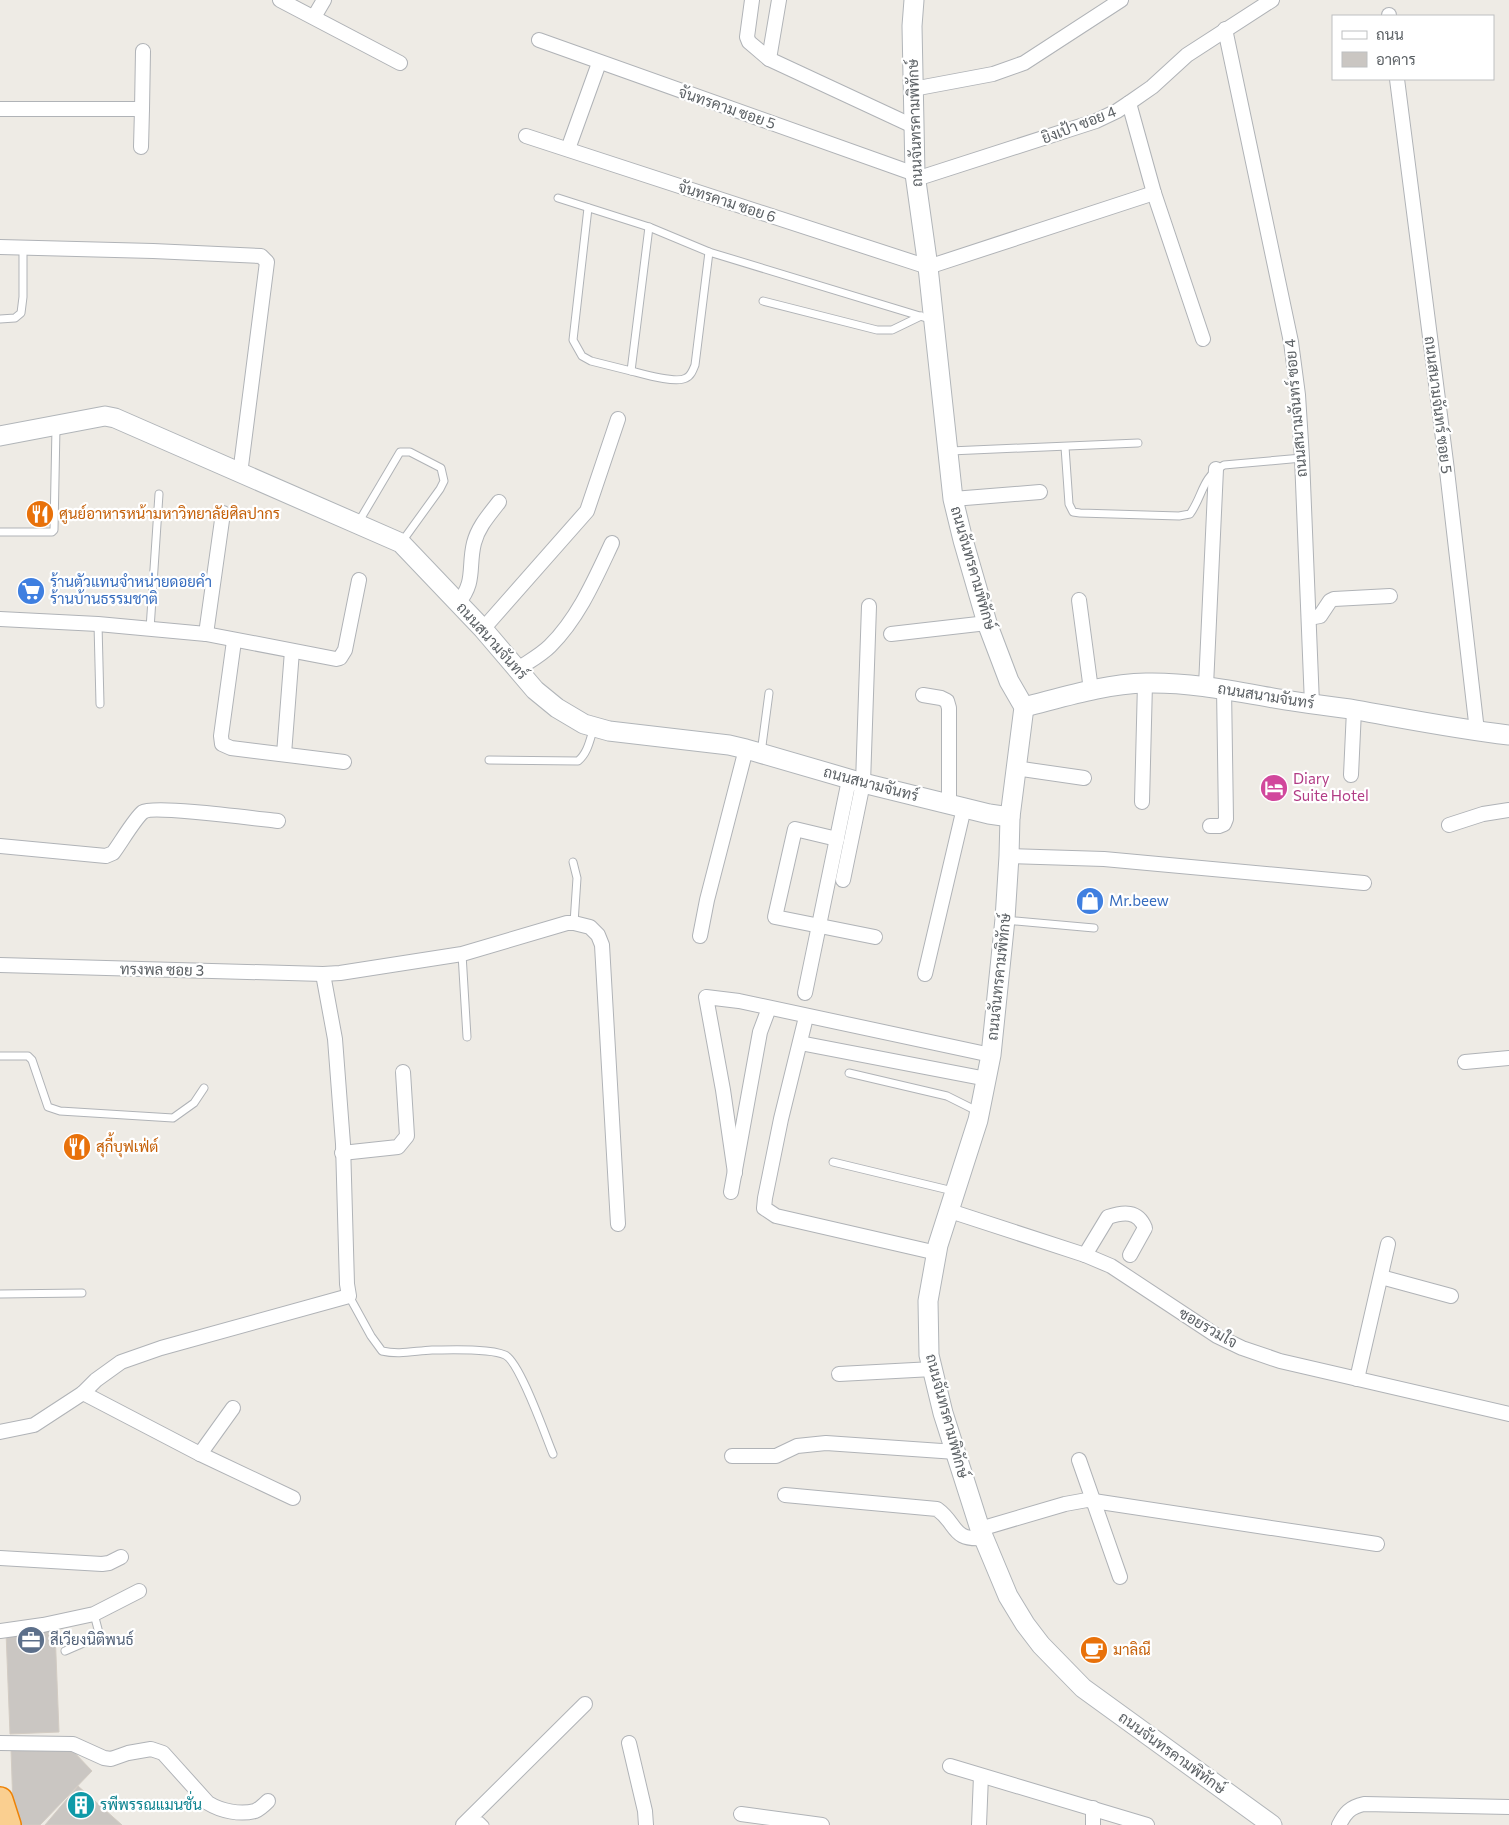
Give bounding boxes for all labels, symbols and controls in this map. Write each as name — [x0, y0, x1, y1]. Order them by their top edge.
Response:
legend — [1332, 15, 1494, 80]
text: ถนน — [1376, 25, 1404, 43]
text: อาคาร — [1376, 50, 1416, 68]
street label: ถนนจันทรคามพิทักษ์ — [903, 58, 925, 187]
street label: จันทรคาม ซอย 5 — [676, 82, 778, 132]
street label: ยิงเป้า ซอย 4 — [1039, 102, 1119, 147]
street label: จันทรคาม ซอย 6 — [676, 177, 779, 225]
street label: ถนนสนามจันทร์ ซอย 5 — [1422, 335, 1456, 475]
street label: ถนนสนามจันทร์ ซอย 4 — [1280, 338, 1310, 478]
restaurant icon: ศูนย์อาหารหน้ามหาวิทยาลัยศิลปากร — [25, 499, 55, 529]
place label: ศูนย์อาหารหน้ามหาวิทยาลัยศิลปากร — [59, 504, 280, 524]
street label: ถนนจันทรคามพิทักษ์ — [948, 504, 1000, 632]
place label: ร้านตัวแทนจำหน่ายดอยคำ ร้านบ้านธรรมชาติ — [50, 572, 212, 607]
supermarket icon: ร้านตัวแทนจำหน่ายดอยคำ ร้านบ้านธรรมชาติ — [16, 576, 46, 606]
street label: ถนนสนามจันทร์ — [453, 598, 532, 683]
street label: ถนนสนามจันทร์ — [1217, 678, 1316, 712]
street label: ถนนสนามจันทร์ — [822, 762, 921, 804]
place label: Diary Suite Hotel — [1293, 769, 1369, 804]
hotel icon: Diary Suite Hotel — [1259, 773, 1289, 803]
shop icon: Mr.beew — [1075, 886, 1105, 916]
place label: Mr.beew — [1109, 891, 1169, 909]
street label: ถนนจันทรคามพิทักษ์ — [982, 912, 1014, 1041]
street label: ทรงพล ซอย 3 — [120, 959, 204, 979]
restaurant icon: สุกี้บุฟเฟ่ต์ — [62, 1132, 92, 1162]
place label: สุกี้บุฟเฟ่ต์ — [96, 1132, 158, 1158]
street label: ซอยรวมใจ — [1176, 1303, 1241, 1351]
street label: ถนนจันทรคามพิทักษ์ — [923, 1352, 973, 1481]
office icon: สีเวียงนิติพนธ์ — [16, 1625, 46, 1655]
place label: สีเวียงนิติพนธ์ — [50, 1630, 134, 1648]
cafe icon: มาลิณี — [1079, 1635, 1109, 1665]
place label: มาลิณี — [1113, 1640, 1151, 1658]
street label: ถนนจันทรคามพิทักษ์ — [1116, 1707, 1230, 1798]
building icon: รพีพรรณแมนชั่น — [66, 1790, 96, 1820]
place label: รพีพรรณแมนชั่น — [100, 1790, 202, 1813]

